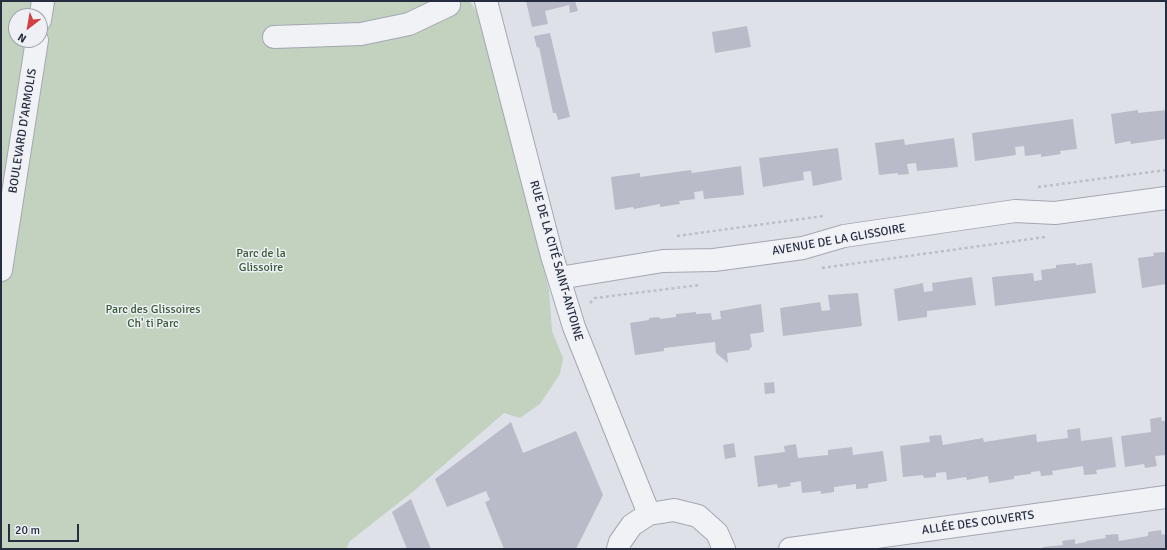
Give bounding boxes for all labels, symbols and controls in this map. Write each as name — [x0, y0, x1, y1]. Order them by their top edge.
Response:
north arrow — [8, 8, 48, 48]
text: N — [15, 30, 29, 45]
street label: BOULEVARD D'ARMOLIS — [6, 68, 40, 194]
street label: RUE DE LA CITÉ SAINT-ANTOINE — [526, 179, 586, 343]
street label: AVENUE DE LA GLISSOIRE — [771, 221, 907, 259]
park label: Parc de la Glissoire — [236, 247, 286, 275]
park label: Parc des Glissoires Ch' ti Parc — [105, 303, 201, 331]
street label: ALLÉE DES COLVERTS — [921, 508, 1035, 538]
scale bar — [10, 516, 81, 542]
text: 20 m — [15, 523, 40, 538]

